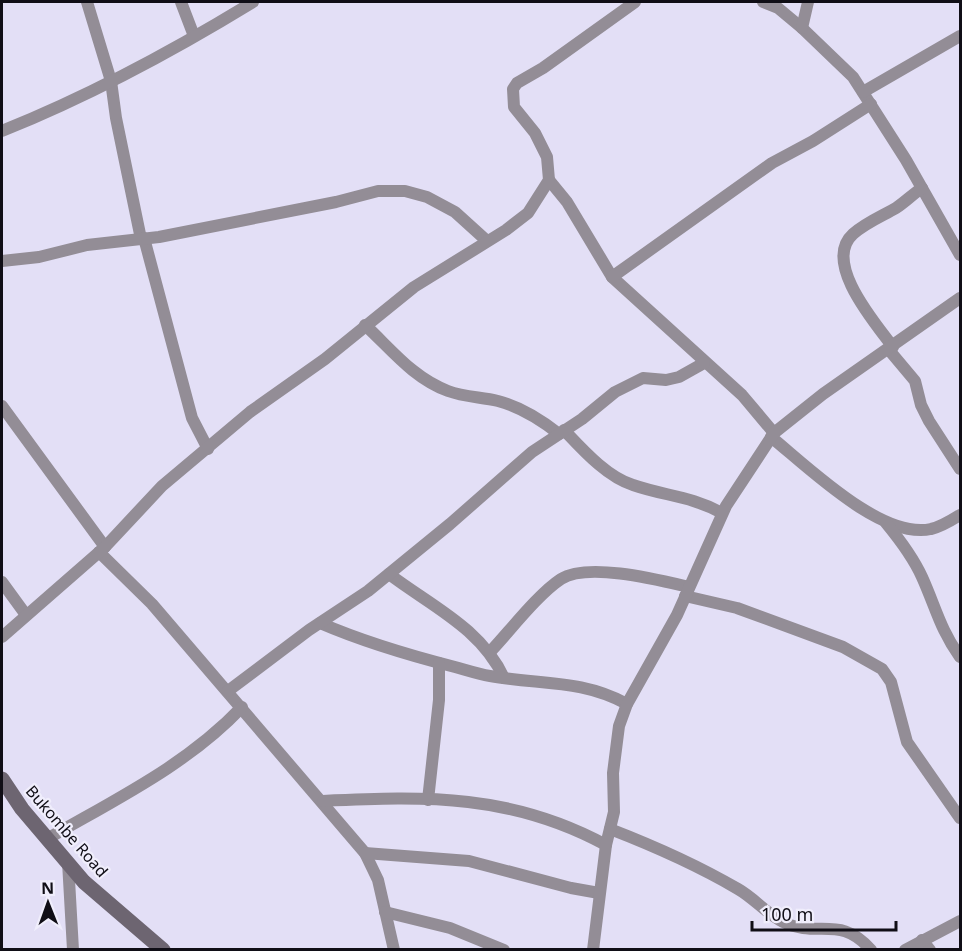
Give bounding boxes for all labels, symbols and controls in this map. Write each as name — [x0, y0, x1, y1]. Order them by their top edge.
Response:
street label: Bukombe Road — [21, 780, 113, 882]
north arrow — [18, 873, 78, 933]
text: N — [41, 877, 54, 899]
scale bar — [752, 894, 896, 932]
text: 100 m — [761, 902, 813, 926]

